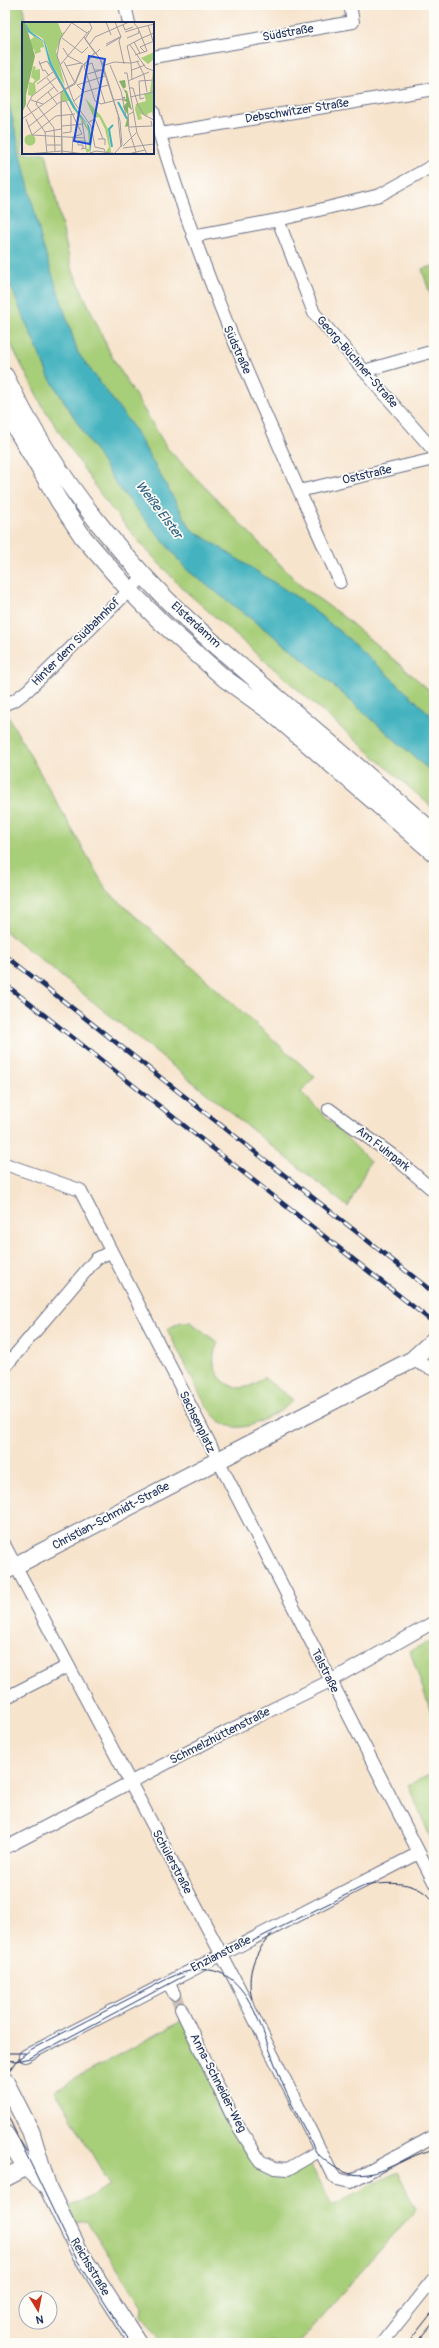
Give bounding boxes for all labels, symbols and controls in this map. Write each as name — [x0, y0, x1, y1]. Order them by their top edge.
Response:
street label: Südstraße — [261, 21, 315, 45]
inset map — [22, 22, 154, 154]
street label: Debschwitzer Straße — [244, 95, 350, 127]
street label: Georg-Büchner-Straße — [313, 313, 401, 411]
street label: Südstraße — [220, 323, 254, 377]
street label: Oststraße — [341, 462, 393, 488]
water label: Weiße Elster — [132, 478, 187, 544]
street label: Hinter dem Südbahnhof — [29, 595, 123, 689]
street label: Elsterdamm — [168, 599, 224, 652]
street label: Am Fuhrpark — [353, 1123, 413, 1175]
street label: Sachsenplatz — [176, 1389, 218, 1455]
street label: Christian-Schmidt-Straße — [50, 1479, 172, 1553]
street label: Talstraße — [308, 1647, 342, 1695]
street label: Schmelzhüttenstraße — [167, 1704, 273, 1768]
street label: Schülerstraße — [149, 1827, 195, 1897]
street label: Enzianstraße — [188, 1932, 254, 1976]
street label: Anna-Schneider-Weg — [187, 2031, 249, 2135]
street label: Reichsstraße — [67, 2235, 113, 2299]
north arrow — [18, 2290, 58, 2330]
text: N — [34, 2312, 44, 2327]

